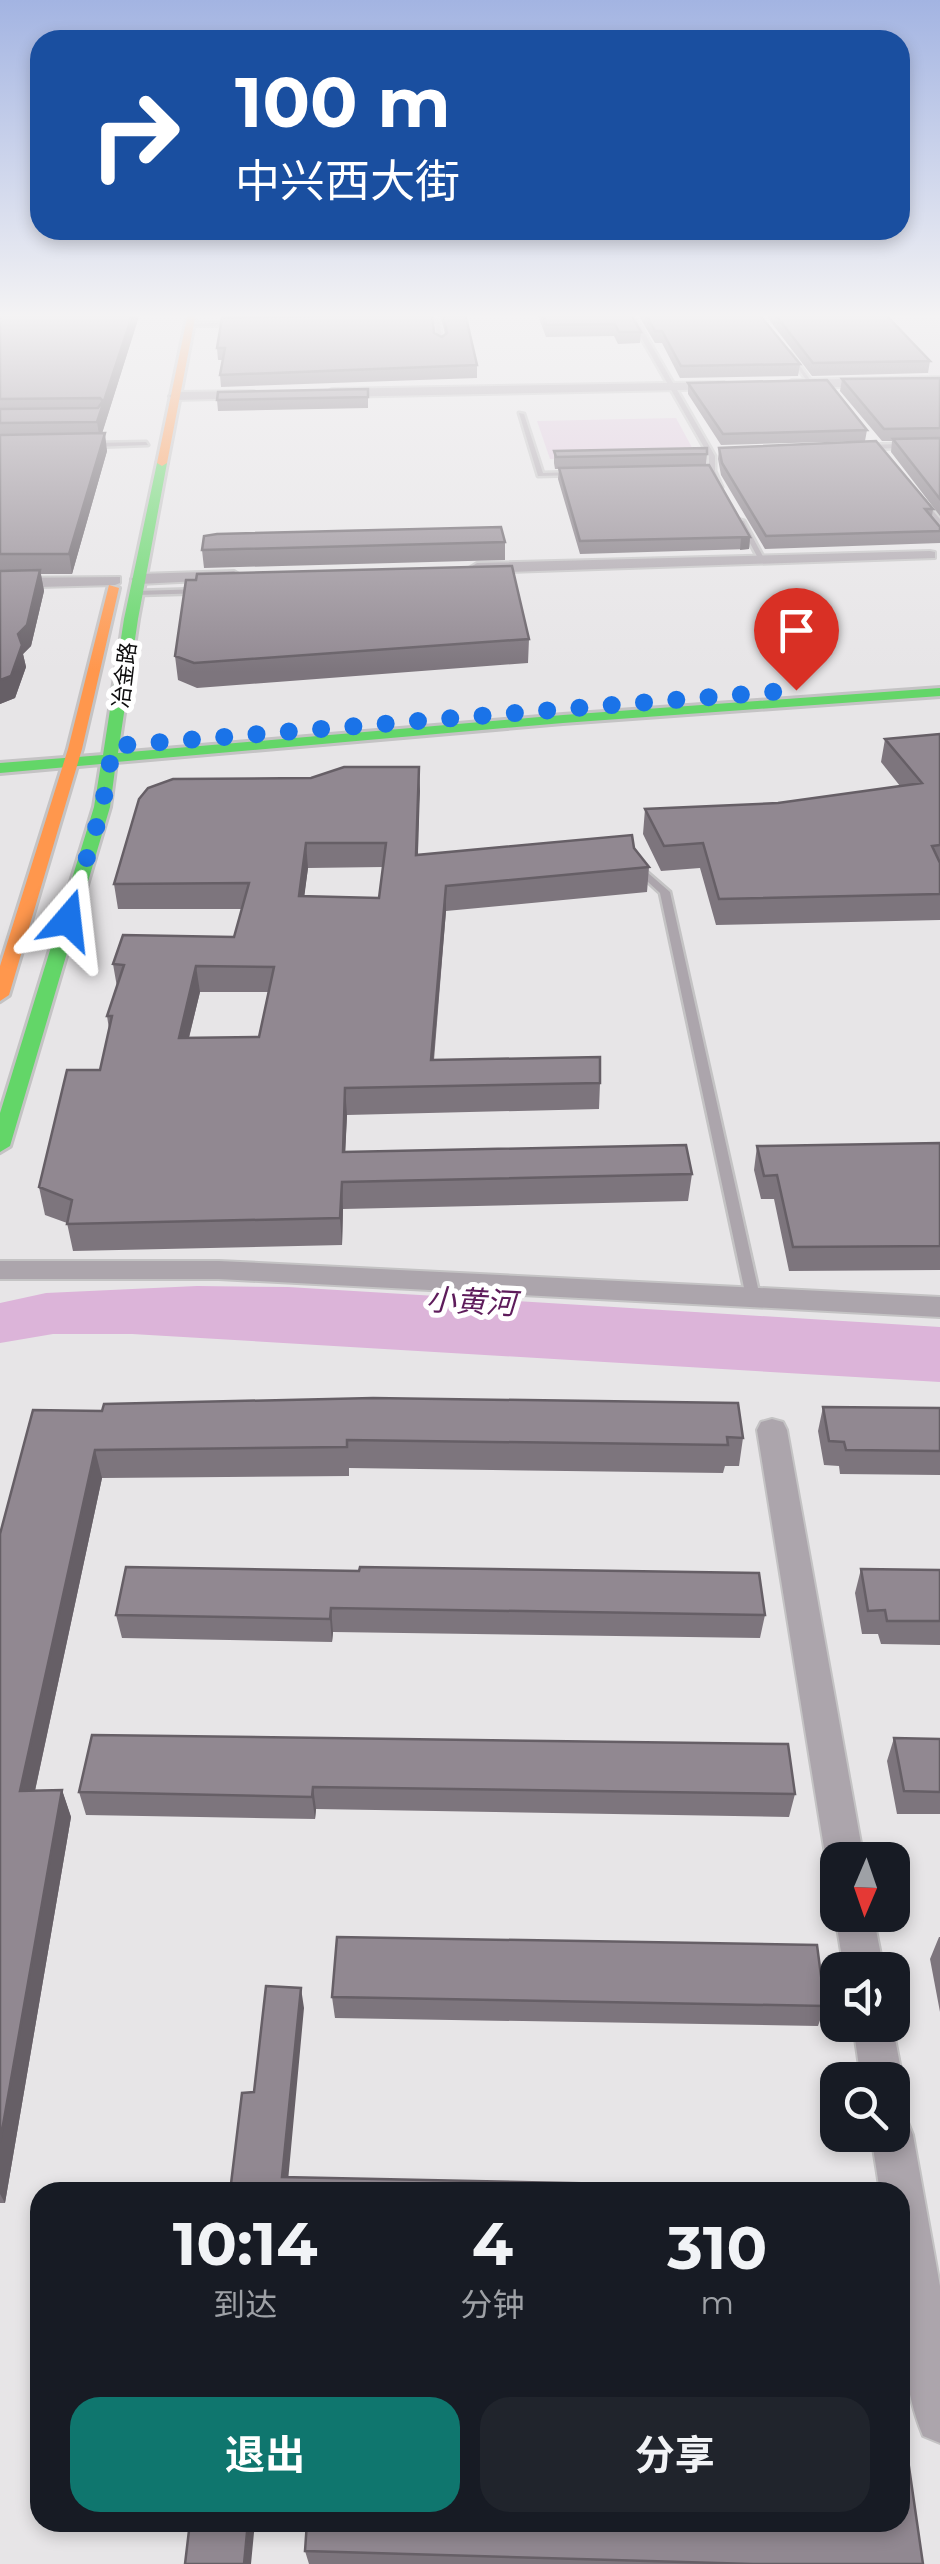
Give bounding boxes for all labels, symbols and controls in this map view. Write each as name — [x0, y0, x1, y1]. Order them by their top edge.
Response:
text: 100 m — [235, 59, 451, 145]
icon: right — [70, 70, 200, 200]
text: 中兴西大街 — [235, 153, 460, 208]
pin — [754, 588, 839, 691]
icon: arrive — [769, 603, 824, 658]
street label: 冶金路 — [107, 641, 142, 709]
position arrow — [16, 868, 120, 972]
water label: 小黄河 — [425, 1281, 522, 1323]
north arrow — [820, 1842, 910, 1932]
map controls — [820, 1842, 910, 2152]
button: sound — [820, 1952, 910, 2042]
button: search — [820, 2062, 910, 2152]
text: 10:14 — [173, 2207, 318, 2280]
text: 4 — [472, 2207, 513, 2280]
text: 310 — [667, 2211, 767, 2284]
text: m — [700, 2283, 734, 2322]
text: 到达 — [213, 2285, 277, 2324]
text: 分钟 — [461, 2285, 525, 2324]
button: 退出 — [70, 2397, 460, 2512]
button: 分享 — [480, 2397, 870, 2512]

